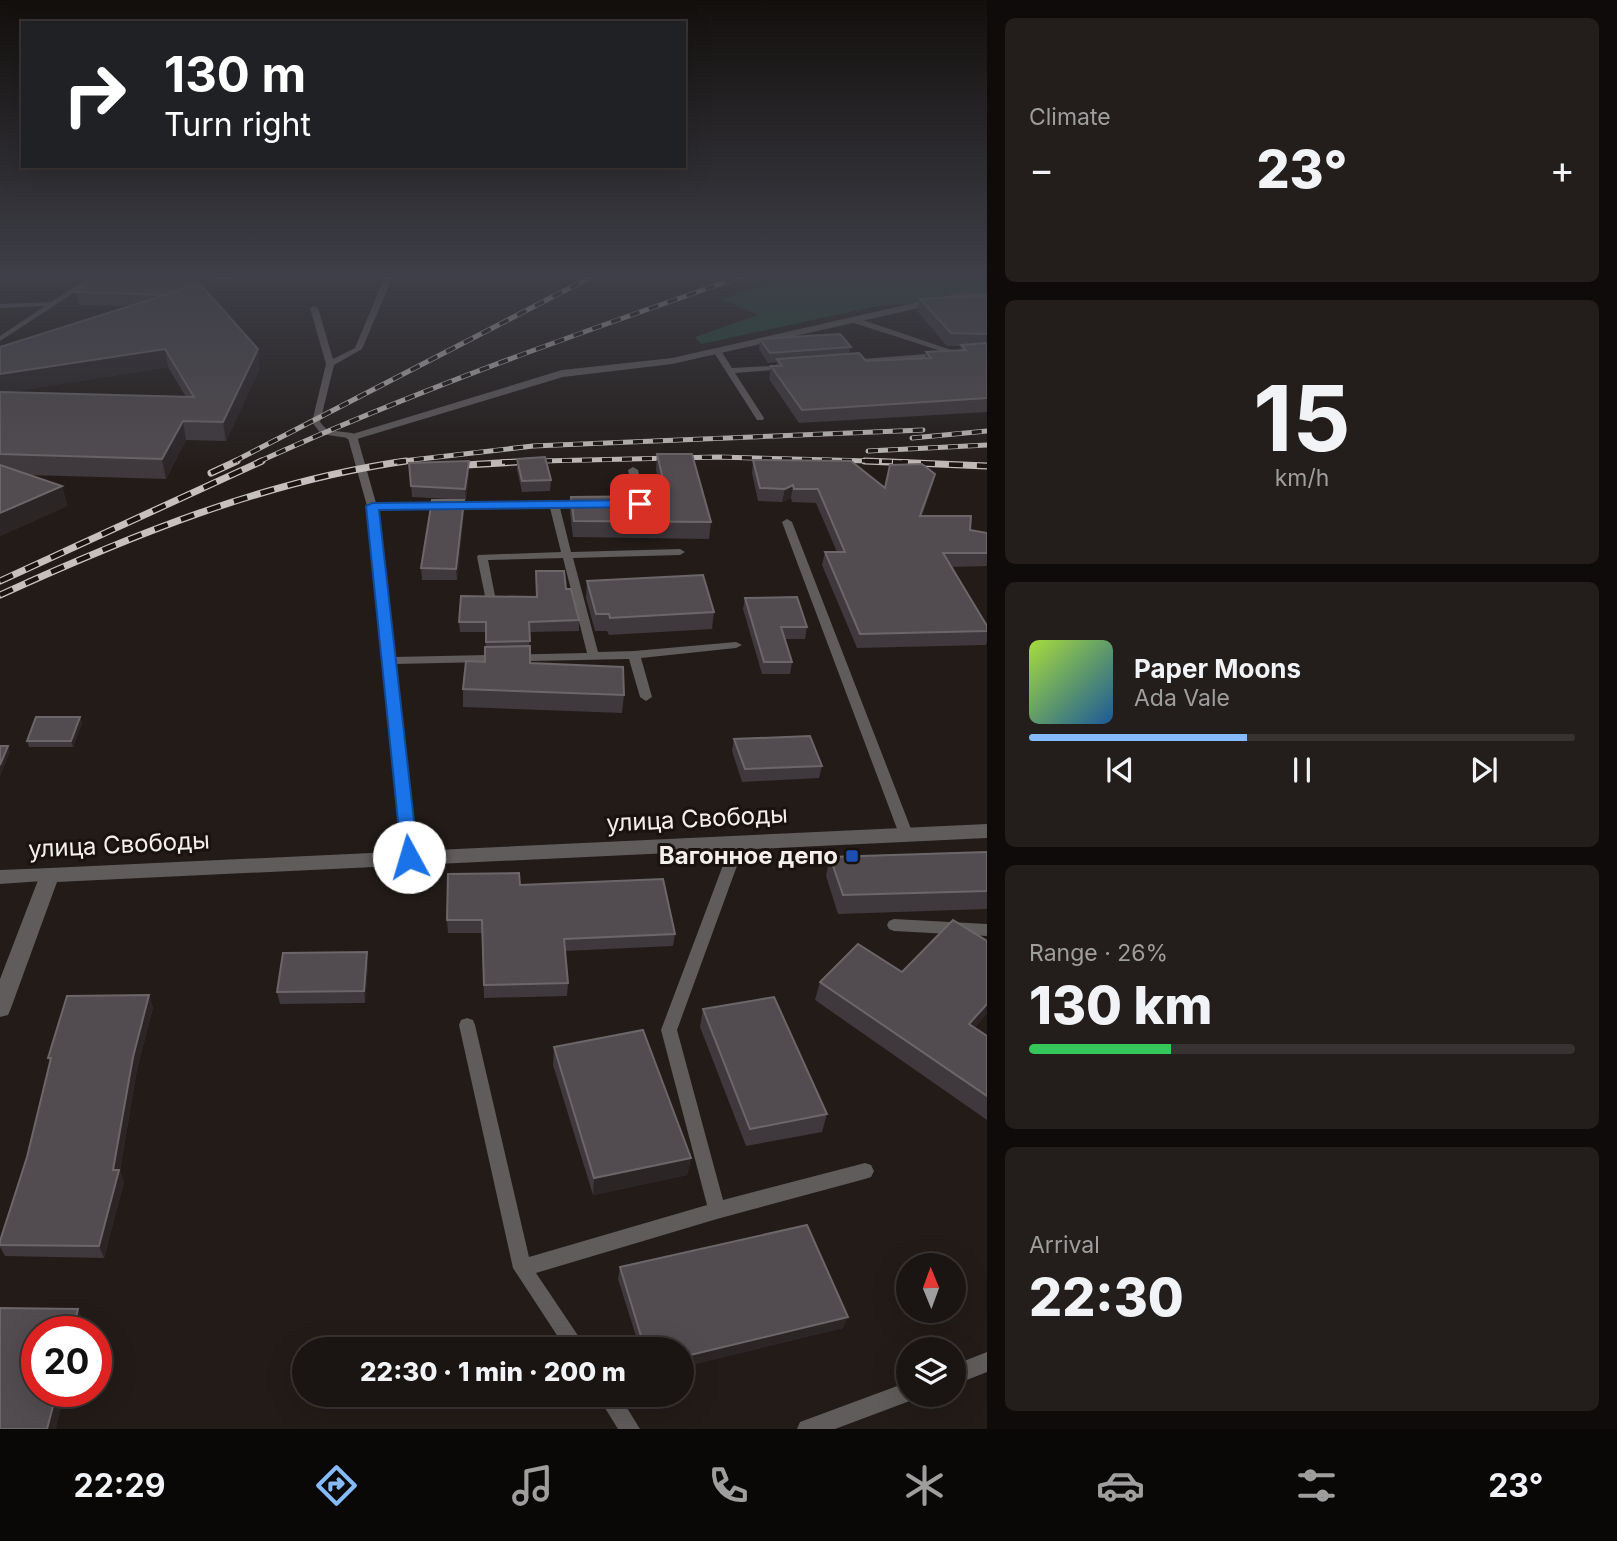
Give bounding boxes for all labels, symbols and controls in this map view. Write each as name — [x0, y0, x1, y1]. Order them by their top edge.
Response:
text: 130 m — [164, 45, 306, 104]
icon: right — [49, 49, 140, 140]
text: Climate — [1029, 103, 1111, 131]
text: Turn right — [164, 105, 311, 144]
text: 23° — [1256, 138, 1348, 201]
text: − — [1029, 146, 1054, 192]
text: + — [1550, 146, 1575, 192]
text: 15 — [1253, 363, 1351, 473]
text: km/h — [1275, 464, 1329, 492]
pin — [610, 474, 670, 534]
icon: arrive — [621, 485, 659, 523]
text: Paper Moons — [1134, 653, 1301, 684]
text: Ada Vale — [1134, 684, 1230, 712]
icon: previous — [1101, 751, 1139, 789]
icon: pause — [1283, 751, 1321, 789]
icon: next — [1465, 751, 1503, 789]
street label: улица Свободы — [605, 799, 788, 838]
position arrow — [372, 820, 446, 894]
street label: улица Свободы — [27, 825, 210, 864]
place label: Вагонное депо — [659, 841, 838, 870]
marker: Вагонное депо — [844, 848, 860, 864]
text: Range · 26% — [1029, 939, 1168, 967]
text: 130 km — [1029, 974, 1213, 1037]
text: Arrival — [1029, 1231, 1100, 1259]
north arrow — [896, 1253, 966, 1323]
map controls — [896, 1253, 966, 1407]
text: 22:30 — [1029, 1266, 1184, 1329]
speed limit sign: 20 — [21, 1316, 112, 1407]
button: layers — [896, 1337, 966, 1407]
text: 22:30 · 1 min · 200 m — [360, 1356, 626, 1387]
icon: directions — [312, 1461, 361, 1510]
icon: music — [508, 1461, 557, 1510]
icon: phone — [704, 1461, 753, 1510]
icon: climate — [900, 1461, 949, 1510]
icon: car — [1096, 1461, 1145, 1510]
icon: filters — [1292, 1461, 1341, 1510]
text: 22:29 — [73, 1466, 165, 1505]
text: 23° — [1488, 1466, 1544, 1505]

